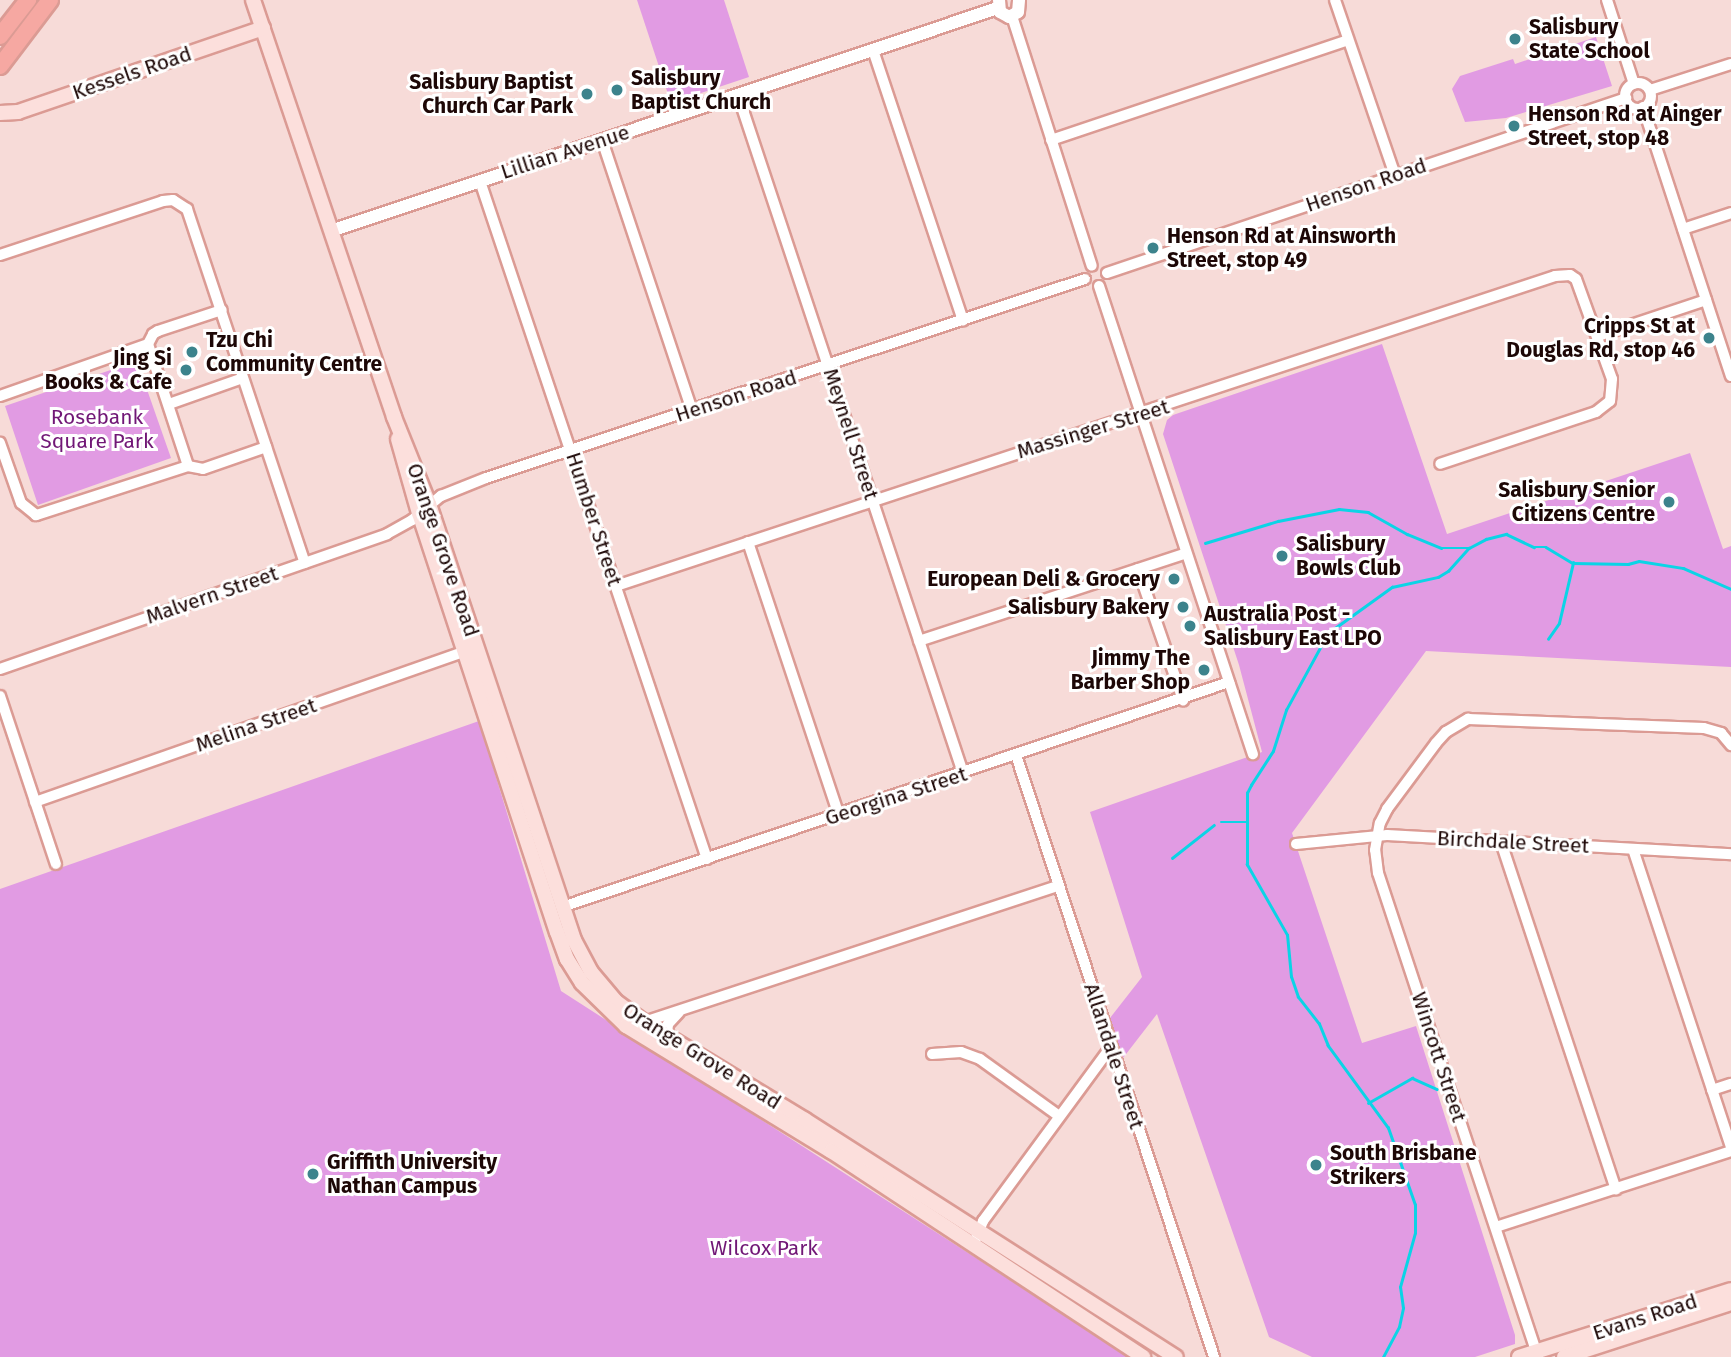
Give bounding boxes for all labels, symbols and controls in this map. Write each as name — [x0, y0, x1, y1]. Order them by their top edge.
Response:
place label: Salisbury State School — [1529, 14, 1650, 64]
marker: Salisbury State School — [1507, 31, 1523, 47]
street label: Kessels Road — [69, 41, 195, 105]
place label: Salisbury Baptist Church — [631, 65, 771, 115]
place label: Salisbury Baptist Church Car Park — [409, 69, 573, 119]
marker: Salisbury Baptist Church — [609, 82, 625, 98]
marker: Salisbury Baptist Church Car Park — [579, 86, 595, 102]
place label: Henson Rd at Ainger Street, stop 48 — [1528, 101, 1722, 151]
marker: Henson Rd at Ainger Street, stop 48 — [1506, 118, 1522, 134]
street label: Lillian Avenue — [498, 119, 632, 185]
street label: Henson Road — [1302, 153, 1430, 217]
place label: Henson Rd at Ainsworth Street, stop 49 — [1167, 223, 1396, 273]
marker: Henson Rd at Ainsworth Street, stop 49 — [1145, 240, 1161, 256]
place label: Cripps St at Douglas Rd, stop 46 — [1506, 313, 1695, 363]
place label: Tzu Chi Community Centre — [206, 327, 382, 377]
marker: Cripps St at Douglas Rd, stop 46 — [1701, 330, 1717, 346]
marker: Tzu Chi Community Centre — [184, 344, 200, 360]
place label: Jing Si Books & Cafe — [45, 345, 172, 395]
marker: Jing Si Books & Cafe — [178, 362, 194, 378]
street label: Henson Road — [672, 364, 800, 428]
street label: Meynell Street — [818, 365, 884, 503]
street label: Massinger Street — [1014, 394, 1172, 464]
park label: Rosebank Square Park — [40, 404, 154, 454]
street label: Humber Street — [561, 449, 627, 589]
street label: Orange Grove Road — [401, 460, 485, 640]
place label: Salisbury Senior Citizens Centre — [1498, 477, 1655, 527]
marker: Salisbury Senior Citizens Centre — [1661, 494, 1677, 510]
place label: Salisbury Bowls Club — [1296, 531, 1401, 581]
marker: Salisbury Bowls Club — [1274, 548, 1290, 564]
street label: Malvern Street — [143, 561, 281, 629]
place label: European Deli & Grocery — [927, 566, 1160, 592]
marker: European Deli & Grocery — [1166, 571, 1182, 587]
place label: Salisbury Bakery — [1008, 594, 1169, 620]
marker: Salisbury Bakery — [1175, 599, 1191, 615]
place label: Australia Post - Salisbury East LPO — [1204, 601, 1382, 651]
marker: Australia Post - Salisbury East LPO — [1182, 618, 1198, 634]
place label: Jimmy The Barber Shop — [1071, 645, 1190, 695]
marker: Jimmy The Barber Shop — [1196, 662, 1212, 678]
street label: Melina Street — [192, 693, 320, 757]
street label: Georgina Street — [822, 761, 970, 831]
street label: Birchdale Street — [1436, 825, 1590, 859]
street label: Allandale Street — [1079, 980, 1149, 1132]
street label: Wincott Street — [1406, 989, 1472, 1125]
street label: Orange Grove Road — [618, 997, 786, 1115]
place label: South Brisbane Strikers — [1330, 1140, 1476, 1190]
place label: Griffith University Nathan Campus — [327, 1149, 497, 1199]
marker: South Brisbane Strikers — [1308, 1157, 1324, 1173]
marker: Griffith University Nathan Campus — [305, 1166, 321, 1182]
park label: Wilcox Park — [710, 1235, 818, 1261]
street label: Evans Road — [1590, 1288, 1700, 1346]

